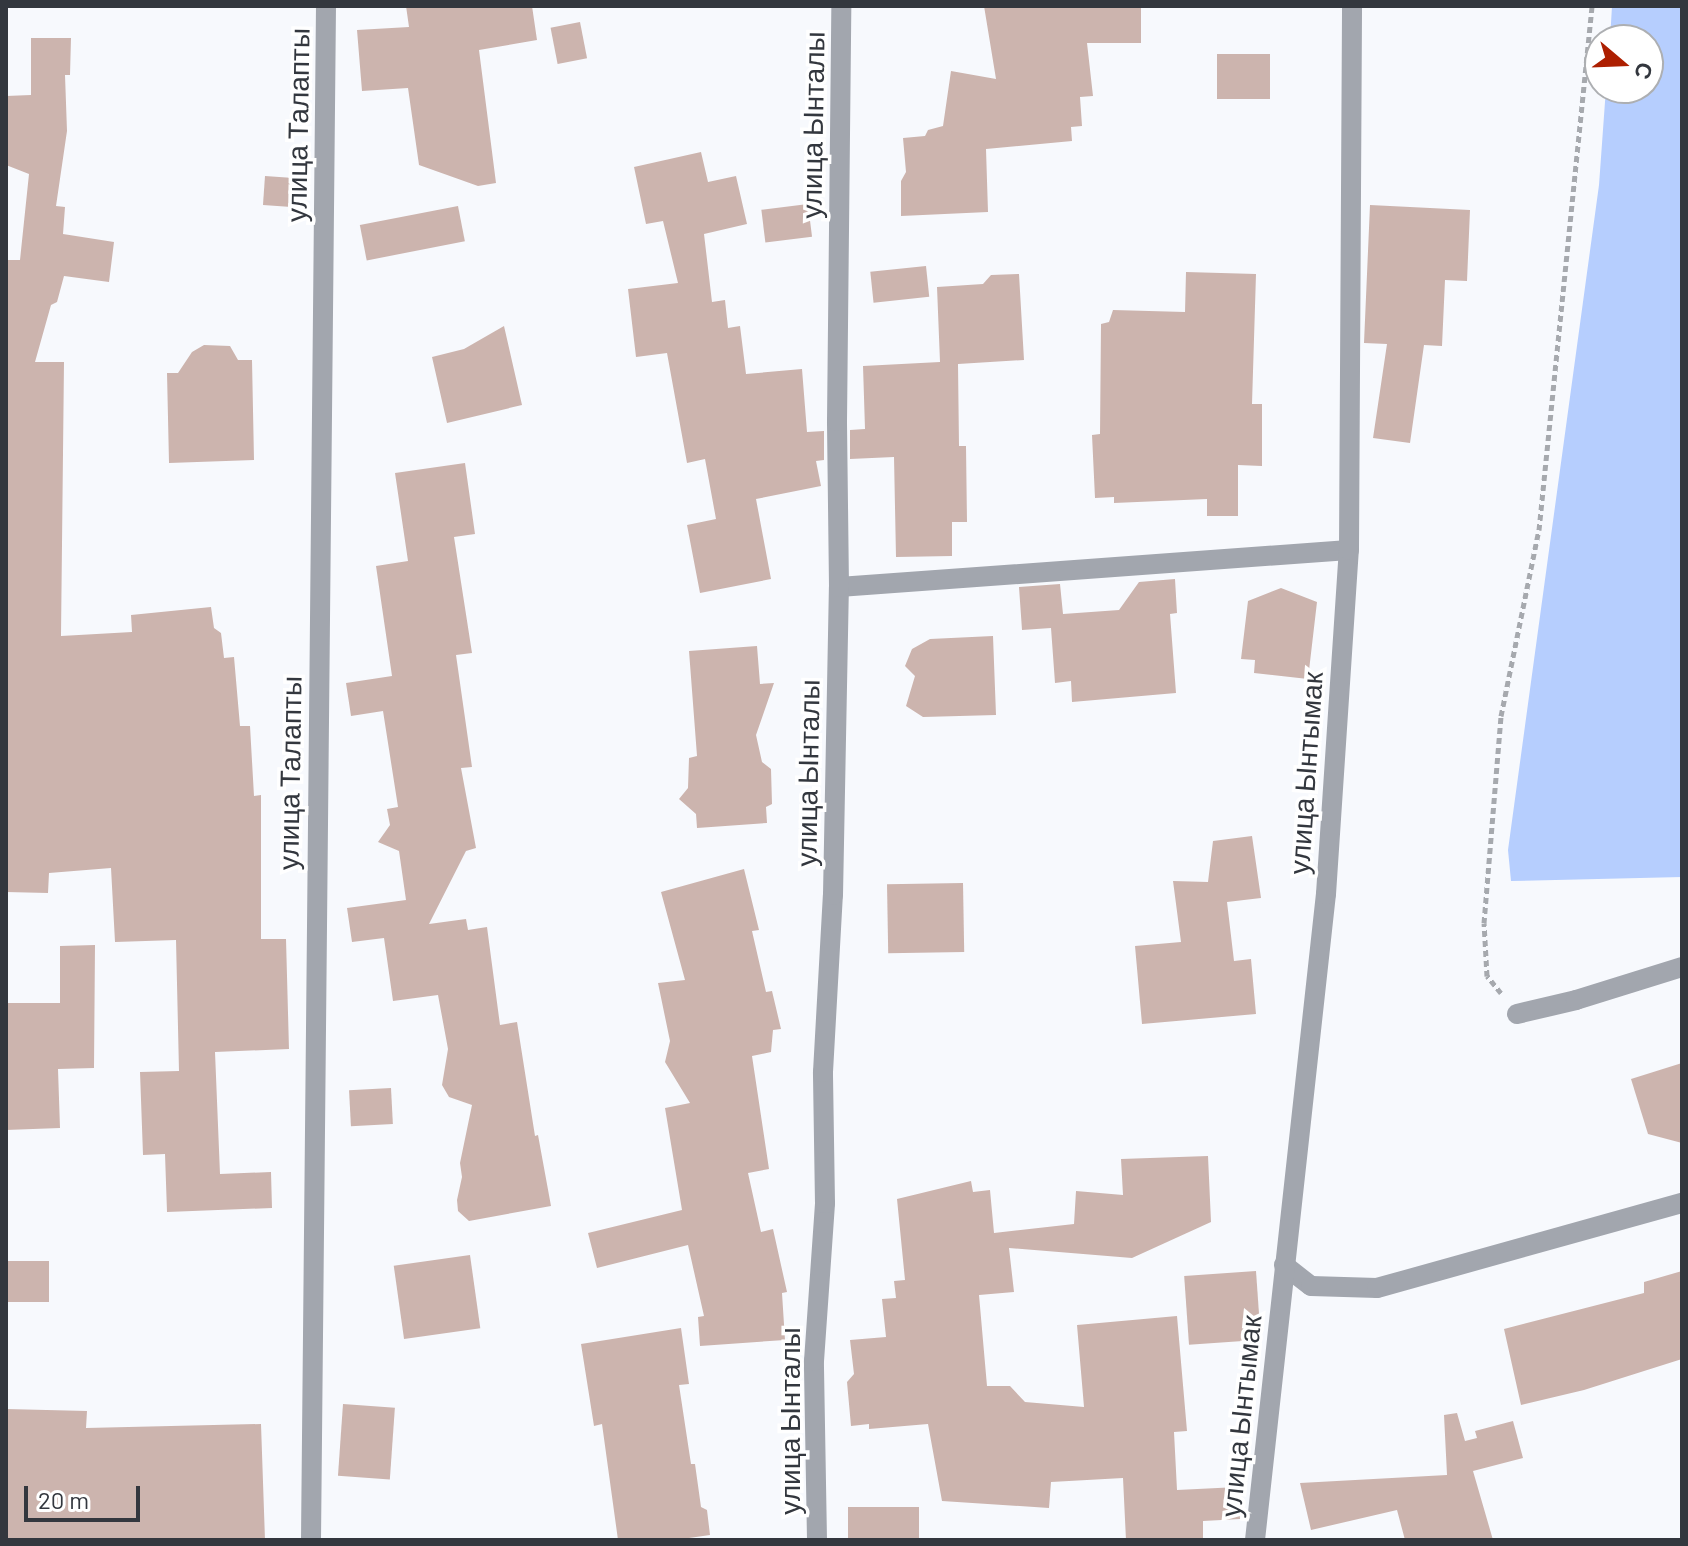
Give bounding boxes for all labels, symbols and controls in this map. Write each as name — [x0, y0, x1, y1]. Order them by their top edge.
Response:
north arrow — [1584, 24, 1664, 104]
street label: улица Талапты — [279, 28, 315, 222]
street label: улица Ынталы — [794, 31, 830, 219]
text: С — [1630, 59, 1660, 83]
street label: улица Ынтымак — [1281, 671, 1329, 875]
street label: улица Талапты — [271, 676, 307, 870]
street label: улица Ынталы — [789, 679, 825, 867]
street label: улица Ынтымак — [1213, 1313, 1267, 1519]
street label: улица Ынталы — [772, 1327, 806, 1515]
scale bar — [28, 1470, 144, 1520]
text: 20 m — [38, 1485, 89, 1514]

